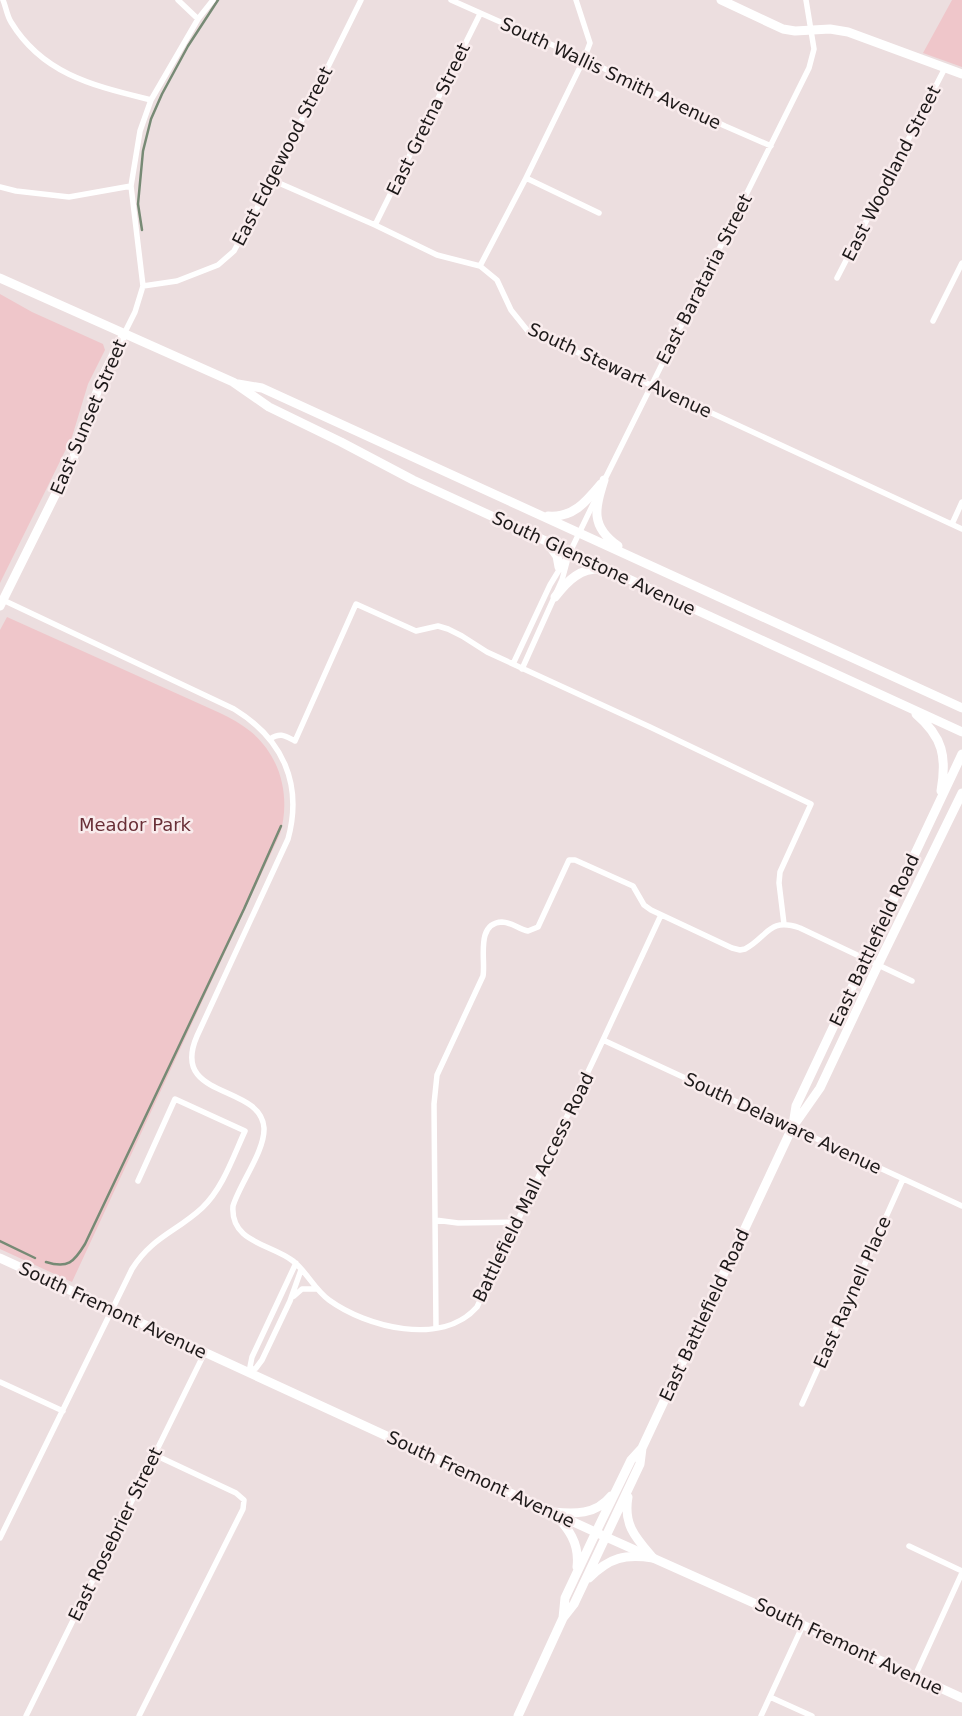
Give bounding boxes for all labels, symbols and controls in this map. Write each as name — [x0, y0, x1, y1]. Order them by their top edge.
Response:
street label: South Wallis Smith Avenue — [497, 13, 725, 133]
street label: East Gretna Street — [382, 40, 474, 198]
street label: East Edgewood Street — [228, 63, 336, 249]
street label: East Woodland Street — [838, 82, 944, 264]
street label: East Barataria Street — [652, 190, 756, 368]
street label: South Stewart Avenue — [525, 318, 715, 422]
street label: East Sunset Street — [46, 336, 130, 498]
street label: South Glenstone Avenue — [489, 507, 699, 619]
park label: Meador Park — [79, 814, 192, 835]
street label: East Battlefield Road — [825, 850, 923, 1030]
street label: South Delaware Avenue — [681, 1068, 885, 1178]
street label: Battlefield Mall Access Road — [468, 1069, 598, 1305]
street label: East Raynell Place — [809, 1213, 895, 1371]
street label: East Battlefield Road — [655, 1225, 753, 1405]
street label: South Fremont Avenue — [16, 1257, 210, 1363]
street label: South Fremont Avenue — [384, 1426, 578, 1532]
street label: East Rosebrier Street — [64, 1444, 166, 1624]
street label: South Fremont Avenue — [752, 1593, 946, 1699]

